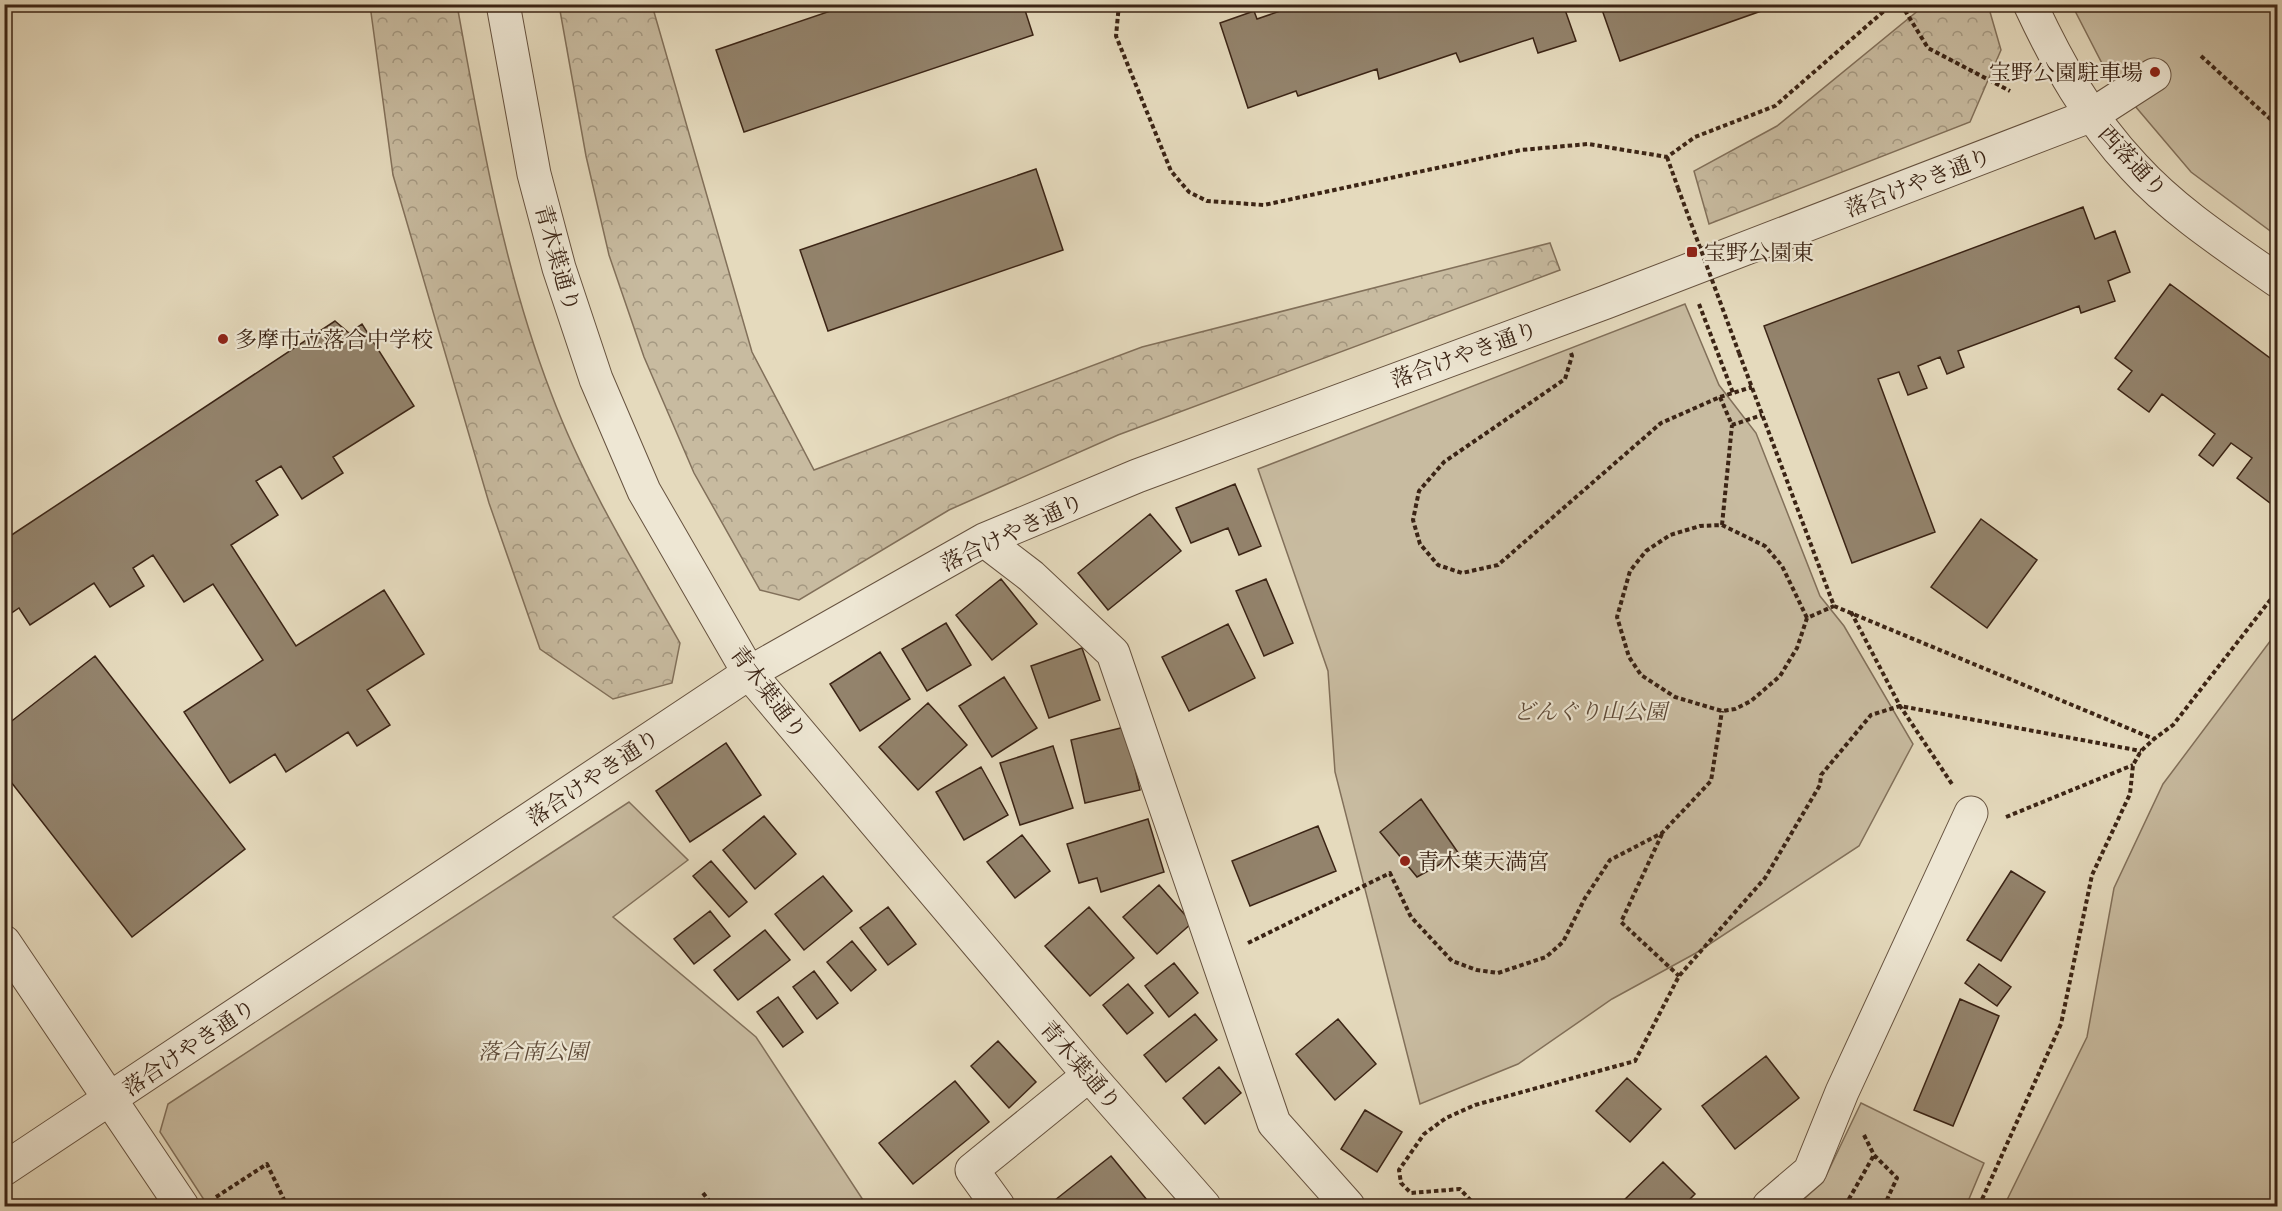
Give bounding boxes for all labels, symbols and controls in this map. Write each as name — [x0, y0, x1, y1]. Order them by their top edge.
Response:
place label: 宝野公園駐車場 — [1989, 59, 2143, 91]
marker: 宝野公園駐車場 — [2148, 65, 2162, 79]
street label: 西落通り — [2089, 120, 2173, 206]
street label: 落合けやき通り — [1841, 142, 1997, 227]
street label: 青木葉通り — [525, 202, 586, 316]
place label: 宝野公園東 — [1704, 239, 1814, 271]
marker: 宝野公園東 — [1685, 245, 1699, 259]
street label: 落合けやき通り — [1387, 315, 1543, 398]
place label: 多摩市立落合中学校 — [235, 326, 433, 358]
marker: 多摩市立落合中学校 — [216, 332, 230, 346]
street label: 落合けやき通り — [937, 488, 1090, 582]
street label: 青木葉通り — [721, 640, 812, 747]
park label: どんぐり山公園 — [1513, 698, 1670, 730]
street label: 落合けやき通り — [522, 723, 667, 836]
place label: 青木葉天満宮 — [1417, 848, 1549, 880]
marker: 青木葉天満宮 — [1398, 854, 1412, 868]
street label: 落合けやき通り — [118, 993, 263, 1106]
street label: 青木葉通り — [1031, 1015, 1127, 1119]
park label: 落合南公園 — [478, 1038, 591, 1070]

